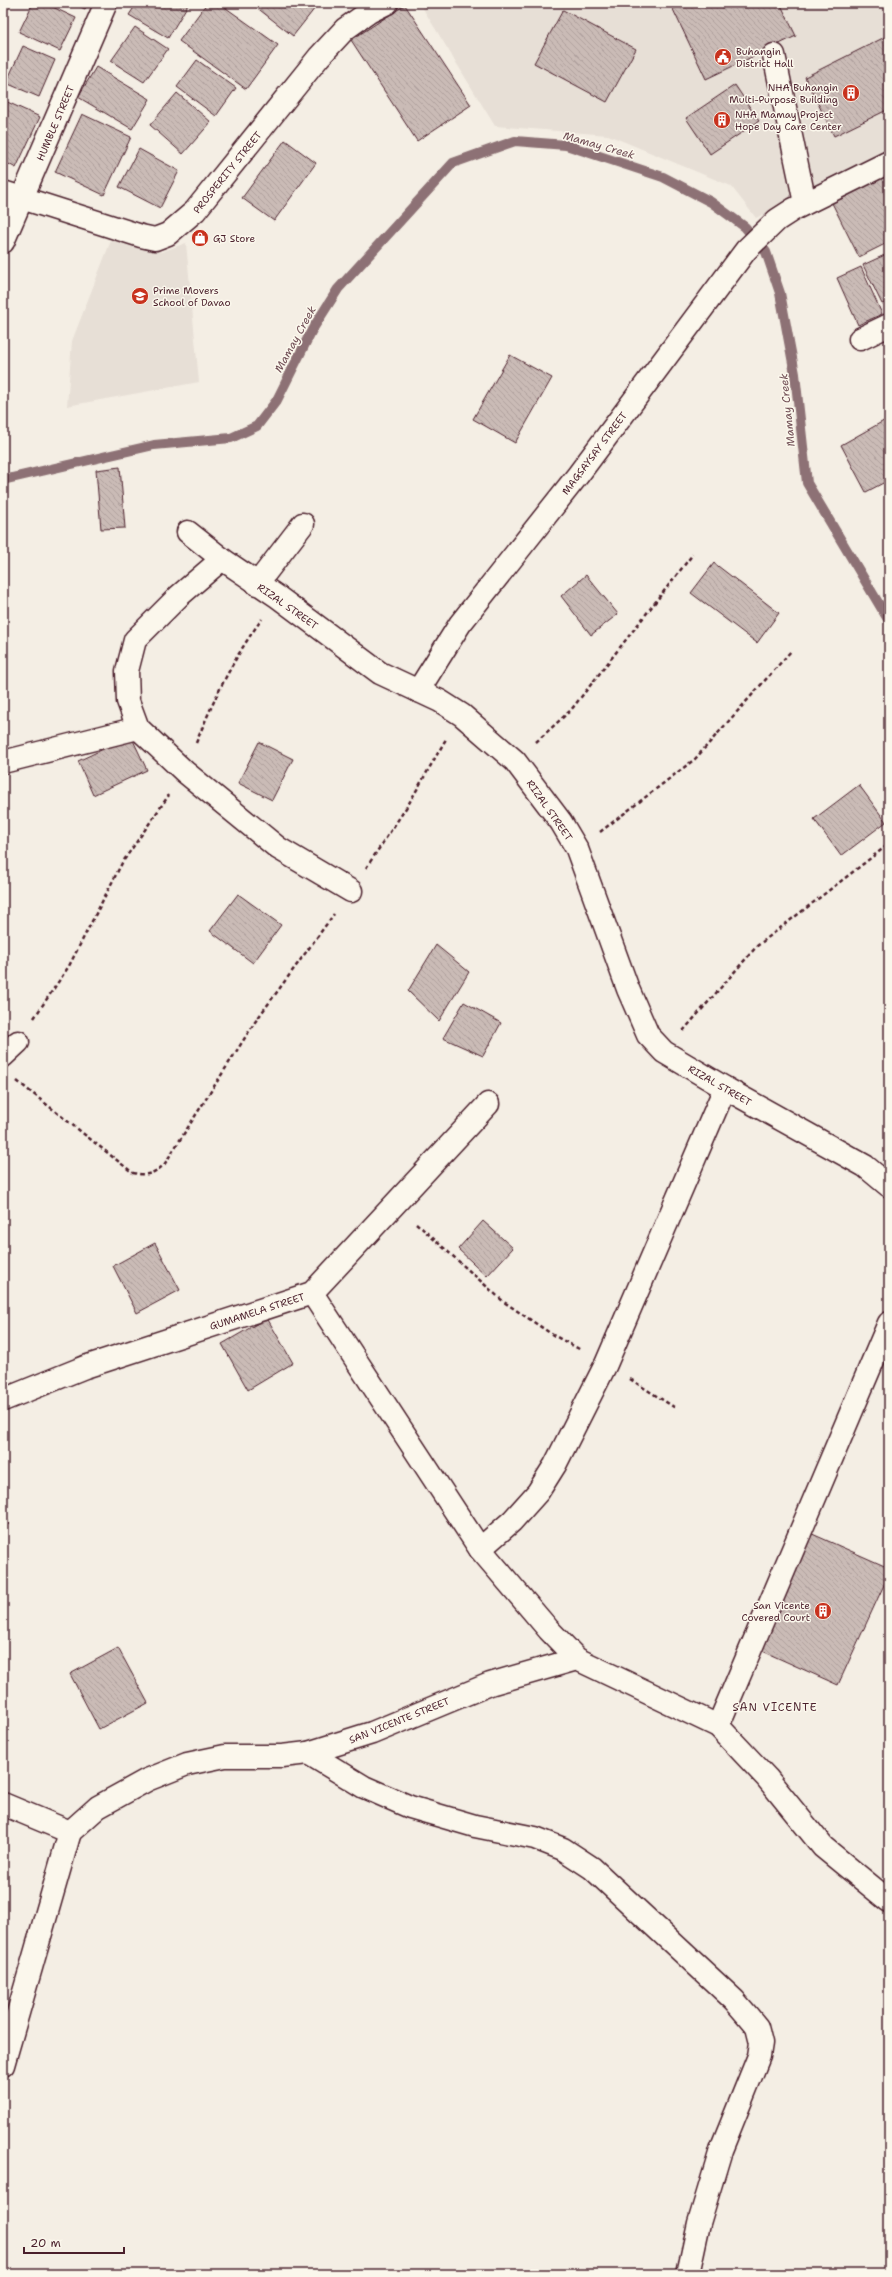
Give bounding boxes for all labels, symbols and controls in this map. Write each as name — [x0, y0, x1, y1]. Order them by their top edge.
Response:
place label: Buhangin District Hall — [736, 45, 793, 70]
public building icon: Buhangin District Hall — [713, 47, 733, 67]
place label: NHA Buhangin Multi-Purpose Building — [729, 81, 838, 106]
street label: HUMBLE STREET — [34, 83, 77, 163]
building icon: NHA Buhangin Multi-Purpose Building — [841, 83, 861, 103]
place label: NHA Mamay Project Hope Day Care Center — [735, 108, 842, 133]
building icon: NHA Mamay Project Hope Day Care Center — [712, 110, 732, 130]
water label: Mamay Creek — [561, 128, 637, 163]
street label: PROSPERITY STREET — [190, 129, 265, 216]
shop icon: GJ Store — [190, 228, 210, 248]
place label: GJ Store — [213, 232, 255, 245]
place label: Prime Movers School of Davao — [153, 284, 231, 309]
school or university icon: Prime Movers School of Davao — [130, 286, 150, 306]
water label: Mamay Creek — [271, 303, 320, 375]
water label: Mamay Creek — [776, 372, 799, 447]
street label: MAGSAYSAY STREET — [559, 409, 630, 497]
street label: RIZAL STREET — [255, 581, 321, 632]
street label: RIZAL STREET — [524, 777, 575, 843]
street label: RIZAL STREET — [686, 1062, 754, 1109]
street label: GUMAMELA STREET — [208, 1290, 306, 1333]
place label: San Vicente Covered Court — [742, 1599, 810, 1624]
building icon: San Vicente Covered Court — [813, 1601, 833, 1621]
street label: SAN VICENTE STREET — [347, 1694, 451, 1747]
district label: SAN VICENTE — [732, 1700, 818, 1715]
scale bar — [24, 2229, 124, 2255]
text: 20 m — [30, 2235, 61, 2251]

